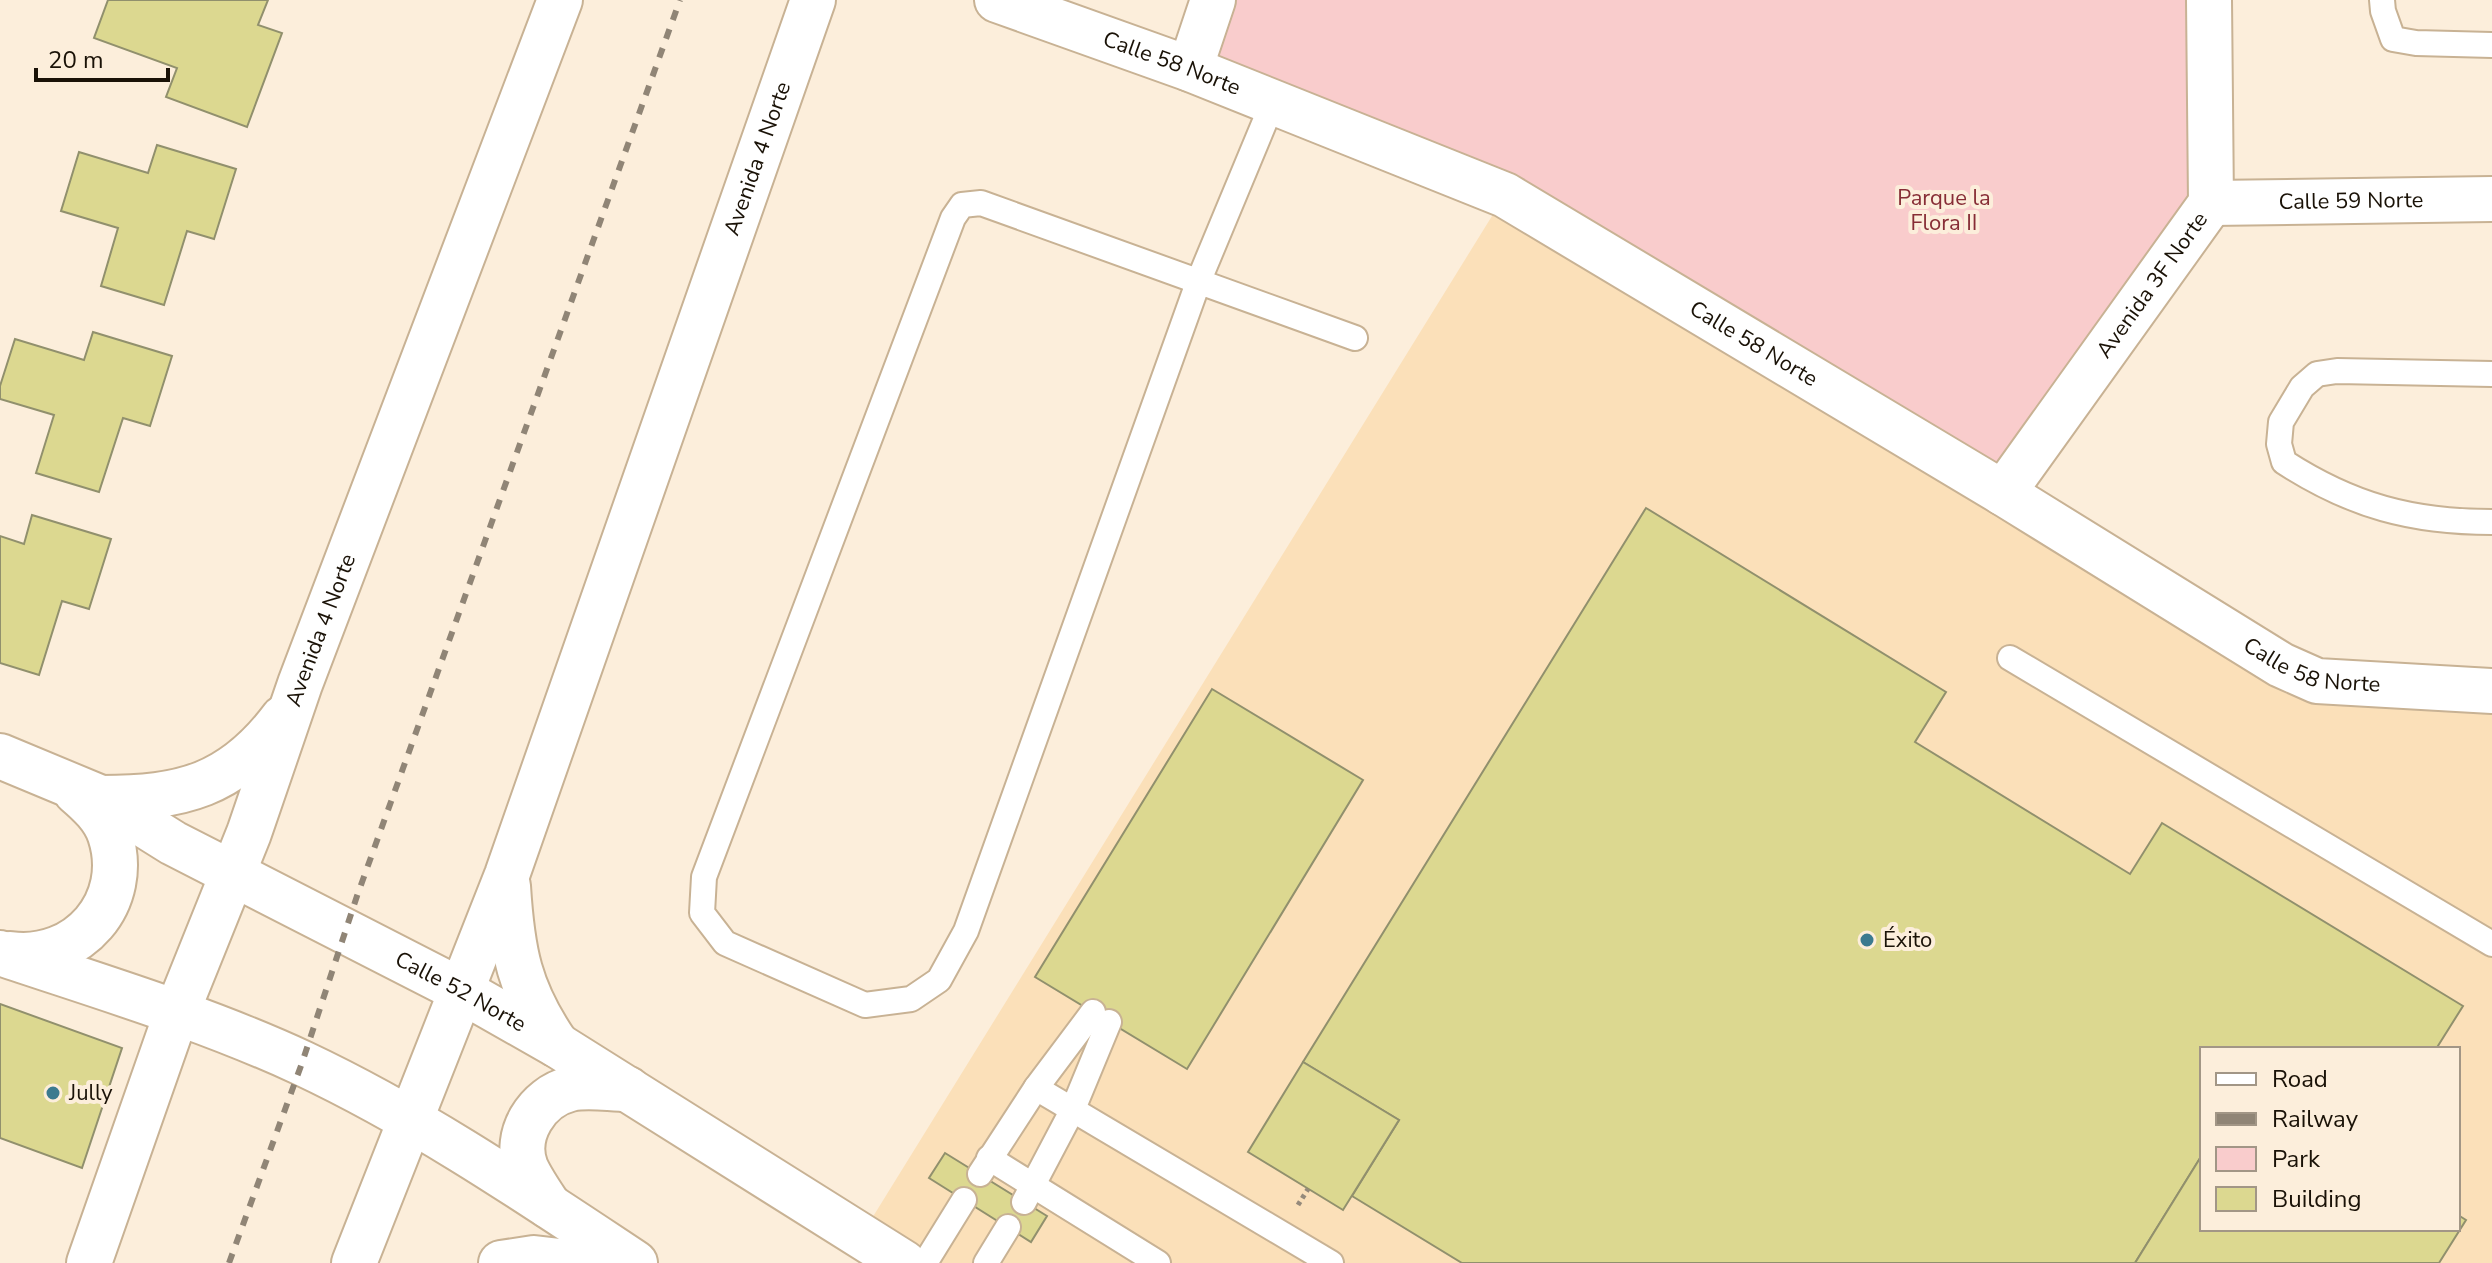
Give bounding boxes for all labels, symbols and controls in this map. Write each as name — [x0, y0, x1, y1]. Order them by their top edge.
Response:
street label: Calle 58 Norte — [1099, 24, 1245, 103]
scale bar — [36, 32, 168, 82]
text: 20 m — [48, 44, 104, 76]
street label: Avenida 4 Norte — [717, 78, 798, 240]
park label: Parque la Flora II — [1897, 183, 1991, 238]
street label: Calle 59 Norte — [2278, 185, 2424, 217]
street label: Avenida 3F Norte — [2090, 206, 2215, 364]
street label: Calle 58 Norte — [1684, 294, 1823, 394]
street label: Avenida 4 Norte — [278, 549, 363, 711]
street label: Calle 58 Norte — [2237, 630, 2381, 700]
place label: Éxito — [1883, 925, 1932, 955]
marker: Éxito — [1858, 931, 1876, 949]
street label: Calle 52 Norte — [390, 944, 531, 1039]
legend — [2200, 1047, 2460, 1231]
text: Road — [2272, 1063, 2328, 1095]
place label: Jully — [68, 1078, 113, 1108]
marker: Jully — [44, 1084, 62, 1102]
text: Railway — [2272, 1103, 2359, 1135]
text: Park — [2272, 1143, 2321, 1175]
text: Building — [2272, 1183, 2362, 1215]

